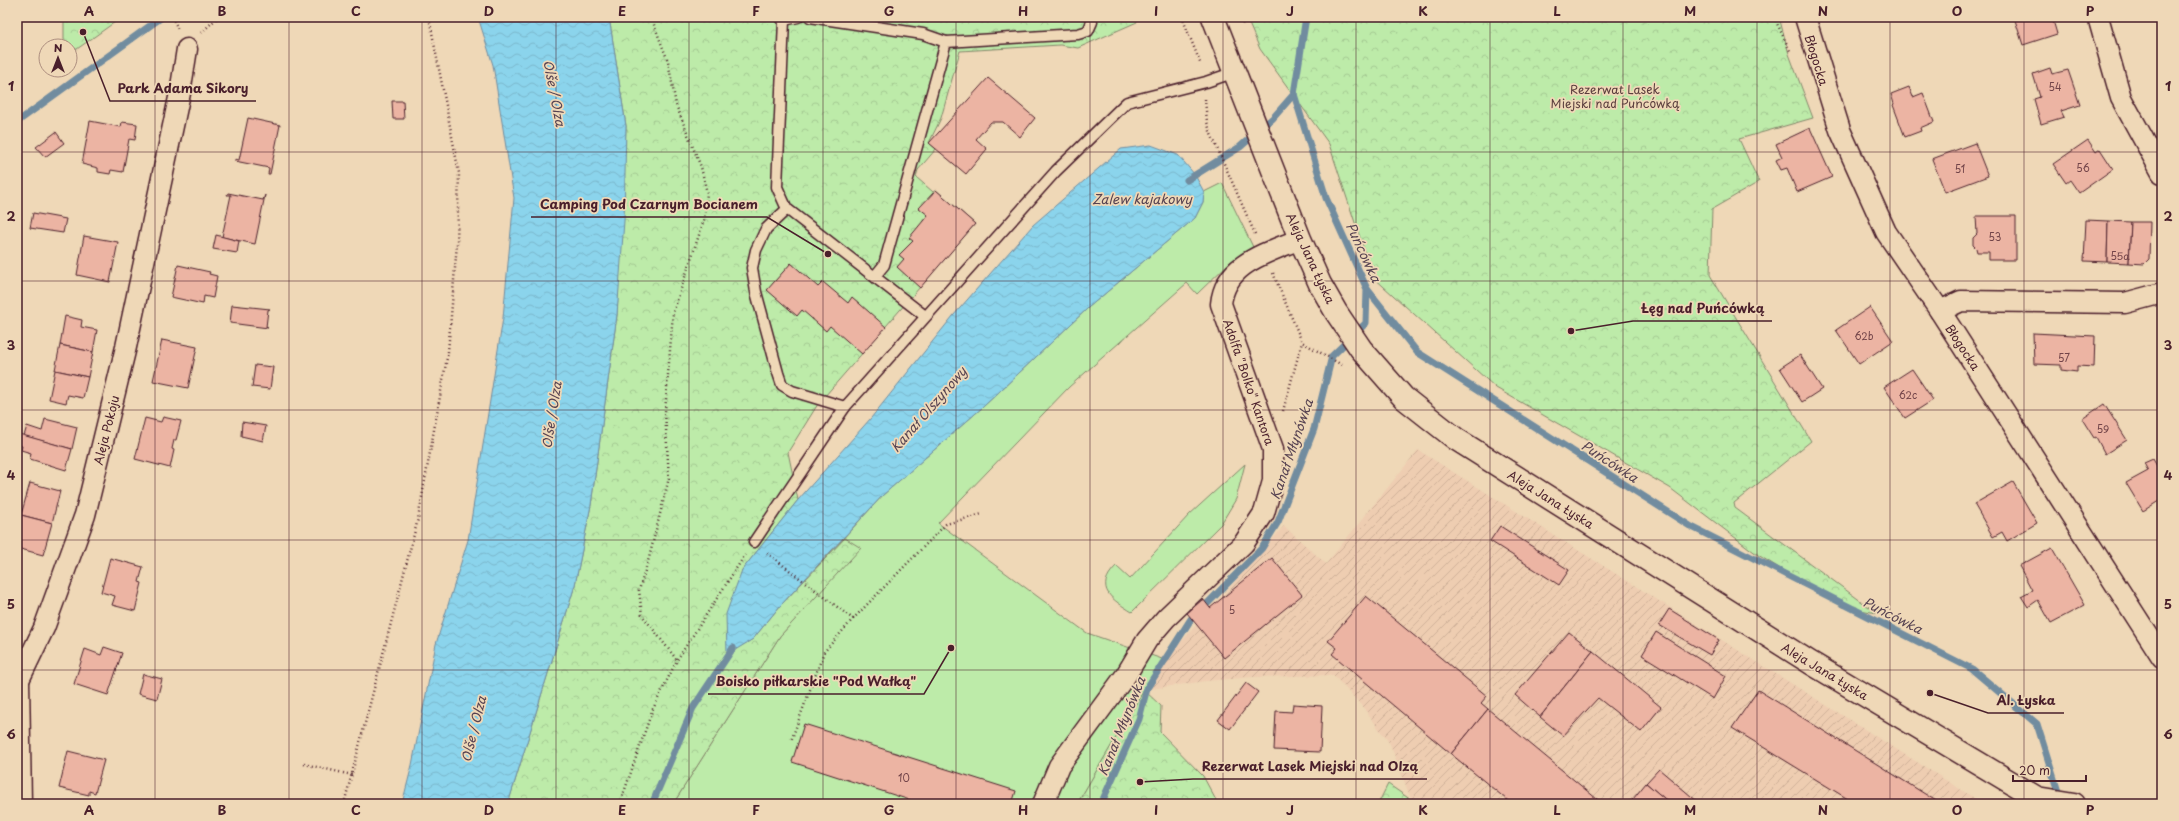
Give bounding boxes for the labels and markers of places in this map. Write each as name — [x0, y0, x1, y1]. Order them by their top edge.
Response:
callout: Park Adama Sikory — [110, 76, 256, 101]
callout: Camping Pod Czarnym Bocianem — [531, 192, 767, 217]
callout: Łęg nad Puńcówką — [1633, 296, 1772, 321]
callout: Boisko piłkarskie "Pod Wałką" — [708, 669, 924, 694]
callout: Al. Łyska — [1988, 688, 2064, 713]
callout: Rezerwat Lasek Miejski nad Olzą — [1193, 754, 1427, 779]

